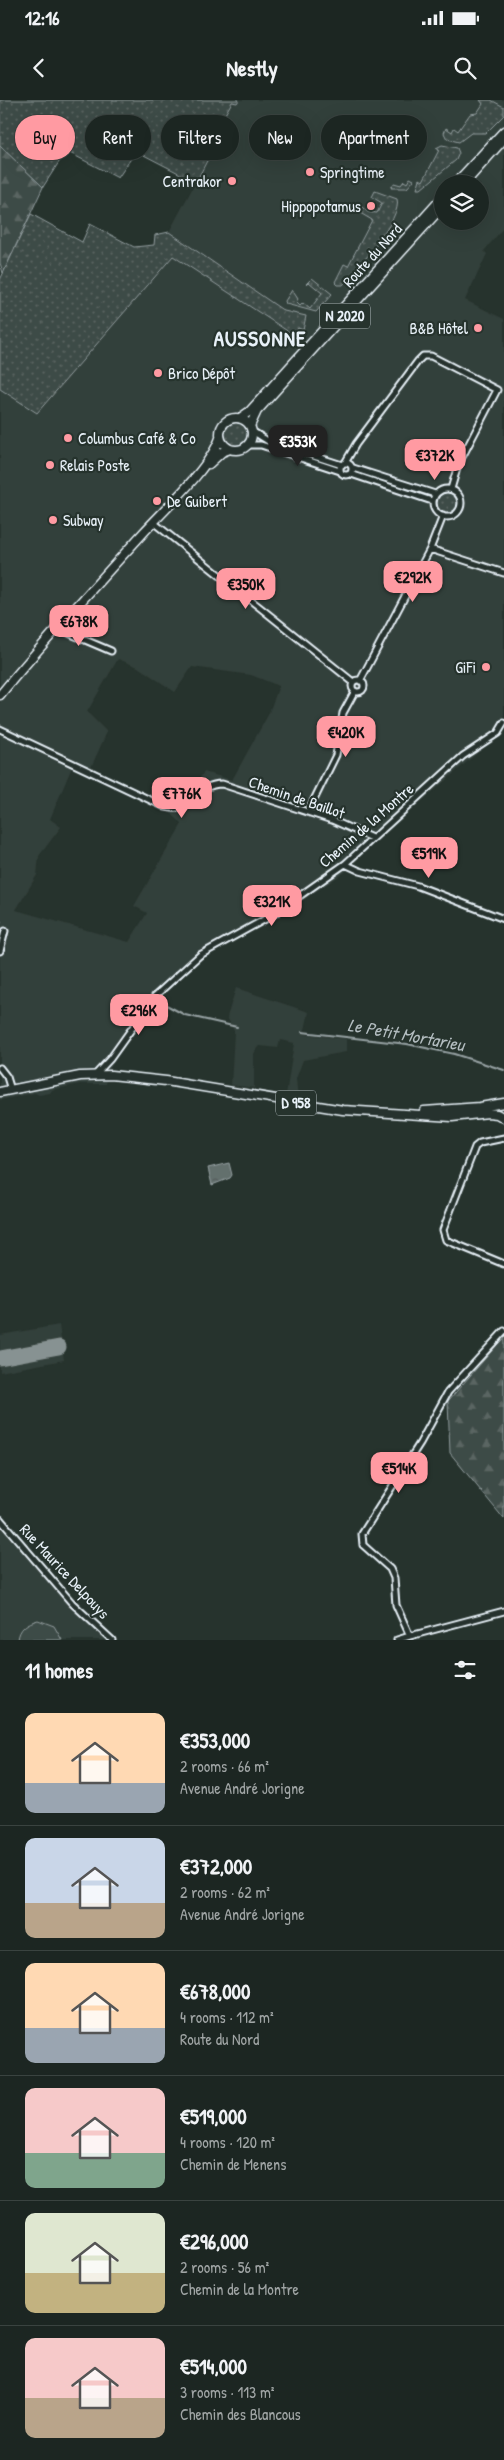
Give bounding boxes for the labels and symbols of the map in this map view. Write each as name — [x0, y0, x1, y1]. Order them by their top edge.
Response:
place label: Springtime — [320, 161, 385, 183]
marker: Springtime — [304, 166, 316, 178]
place label: Centrakor — [162, 170, 222, 192]
marker: Centrakor — [226, 175, 238, 187]
place label: Hippopotamus — [281, 195, 361, 217]
marker: Hippopotamus — [365, 200, 377, 212]
street label: Route du Nord — [337, 218, 407, 292]
road number: N 2020 — [320, 304, 370, 328]
place label: B&B Hôtel — [410, 317, 469, 339]
marker: B&B Hôtel — [472, 322, 484, 334]
district label: AUSSONNE — [214, 324, 306, 353]
place label: Brico Dépôt — [168, 362, 235, 384]
marker: Brico Dépôt — [152, 367, 164, 379]
pin: €353K — [263, 424, 333, 467]
place label: Columbus Café & Co — [78, 427, 196, 449]
marker: Columbus Café & Co — [62, 432, 74, 444]
pin: €372K — [400, 438, 470, 481]
place label: Relais Poste — [60, 454, 130, 476]
marker: Relais Poste — [44, 459, 56, 471]
place label: De Guibert — [167, 490, 227, 512]
marker: De Guibert — [151, 495, 163, 507]
place label: Subway — [63, 509, 104, 531]
marker: Subway — [47, 514, 59, 526]
pin: €292K — [378, 560, 448, 603]
pin: €350K — [211, 568, 281, 610]
pin: €678K — [44, 604, 114, 647]
place label: GiFi — [455, 656, 476, 678]
marker: GiFi — [480, 661, 492, 673]
pin: €420K — [311, 716, 381, 758]
street label: Chemin de Baillot — [246, 770, 348, 824]
pin: €776K — [147, 776, 217, 819]
street label: Chemin de la Montre — [314, 777, 419, 872]
pin: €519K — [394, 836, 464, 879]
pin: €321K — [237, 884, 307, 927]
pin: €296K — [104, 994, 174, 1036]
water label: Le Petit Mortarieu — [346, 1012, 468, 1057]
road number: D 958 — [276, 1090, 316, 1116]
pin: €514K — [364, 1452, 434, 1494]
street label: Rue Maurice Delpouys — [15, 1519, 115, 1623]

